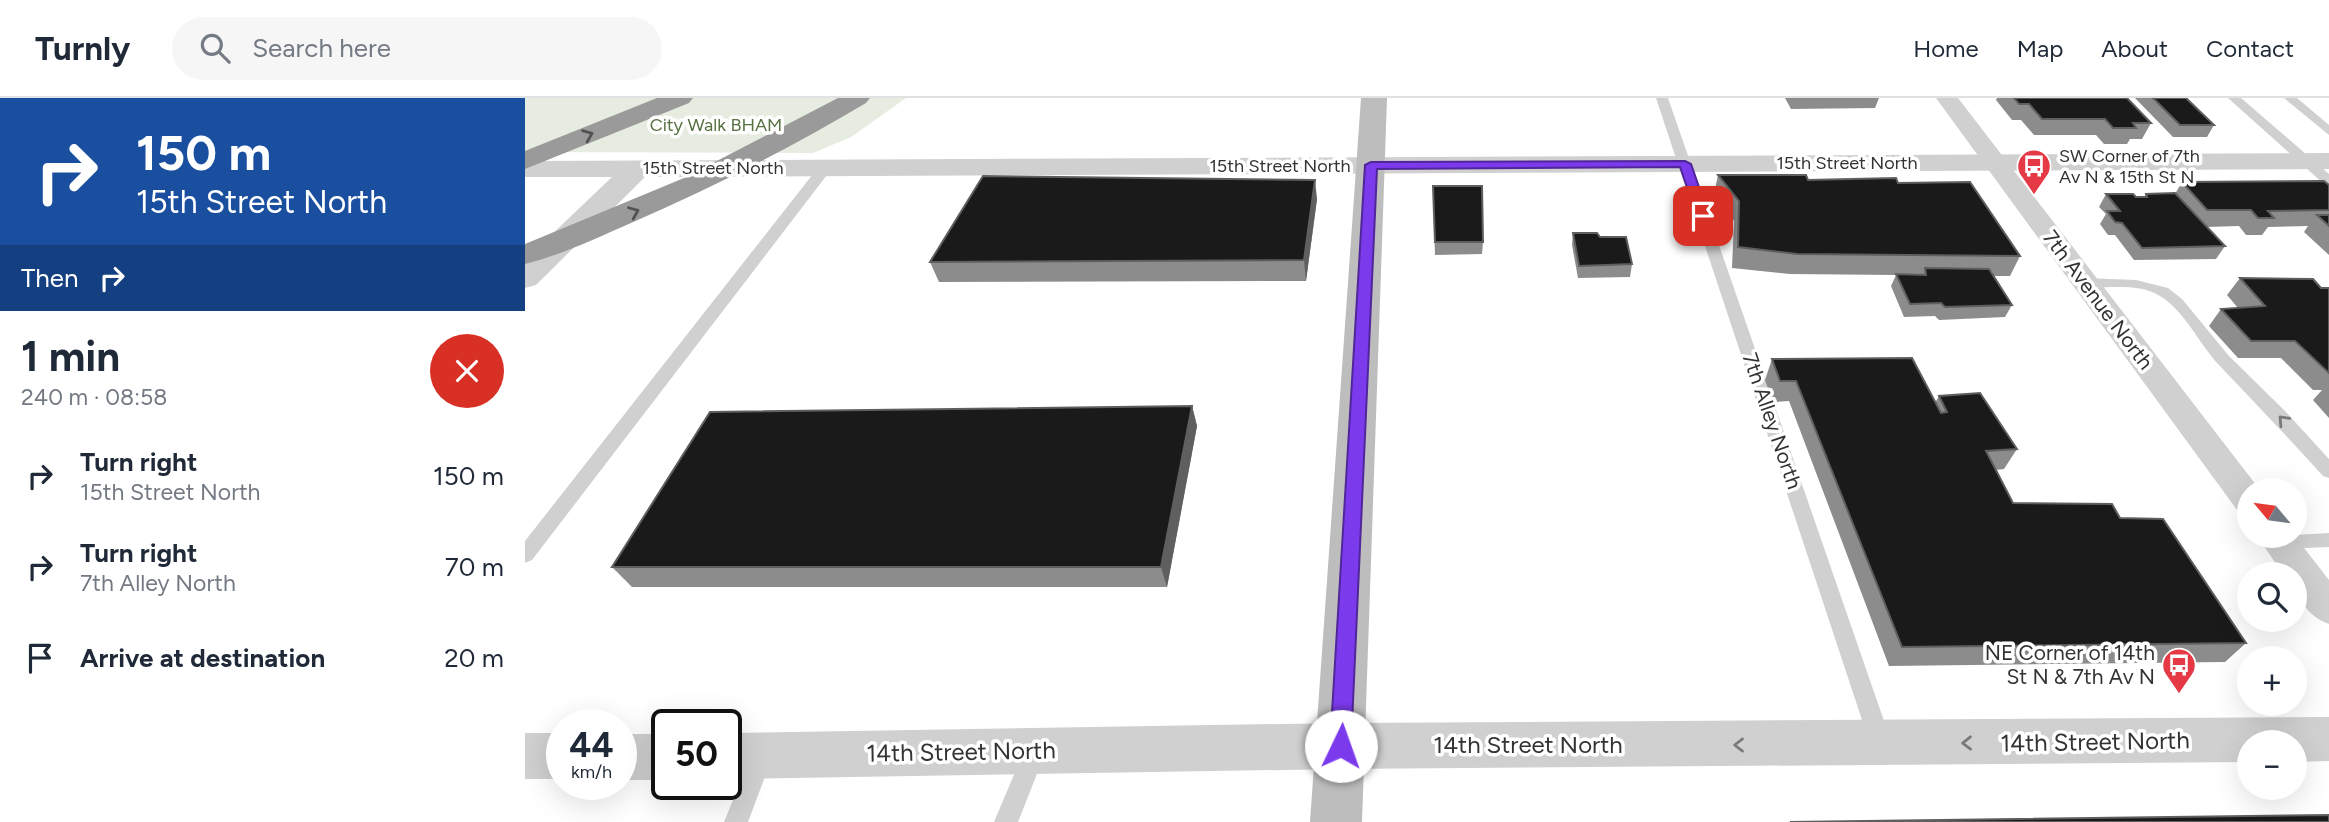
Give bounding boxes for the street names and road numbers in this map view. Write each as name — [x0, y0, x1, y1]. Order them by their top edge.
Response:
street label: 15th Street North — [1776, 152, 1918, 174]
street label: 15th Street North — [1209, 155, 1351, 177]
street label: 15th Street North — [642, 157, 784, 179]
street label: 7th Avenue North — [2038, 225, 2159, 374]
street label: 7th Alley North — [1738, 350, 1807, 492]
street label: 14th Street North — [2000, 725, 2190, 758]
street label: 14th Street North — [1433, 730, 1623, 759]
street label: 14th Street North — [866, 735, 1056, 768]

